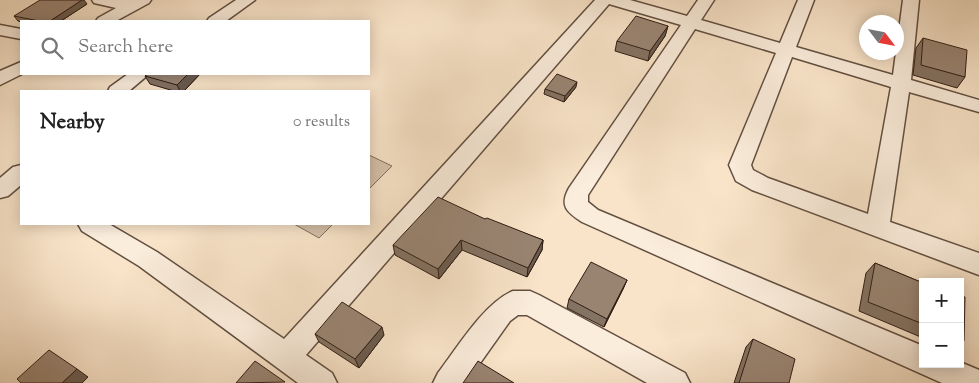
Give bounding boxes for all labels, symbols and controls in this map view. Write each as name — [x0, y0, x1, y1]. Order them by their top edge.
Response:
north arrow — [859, 15, 904, 60]
search box — [20, 20, 370, 75]
icon: search — [38, 34, 66, 62]
text: Search here — [78, 34, 173, 61]
text: Nearby — [40, 108, 105, 138]
text: 0 results — [293, 111, 350, 134]
map controls — [919, 278, 964, 368]
button: + — [919, 278, 964, 323]
button: − — [919, 323, 964, 368]

